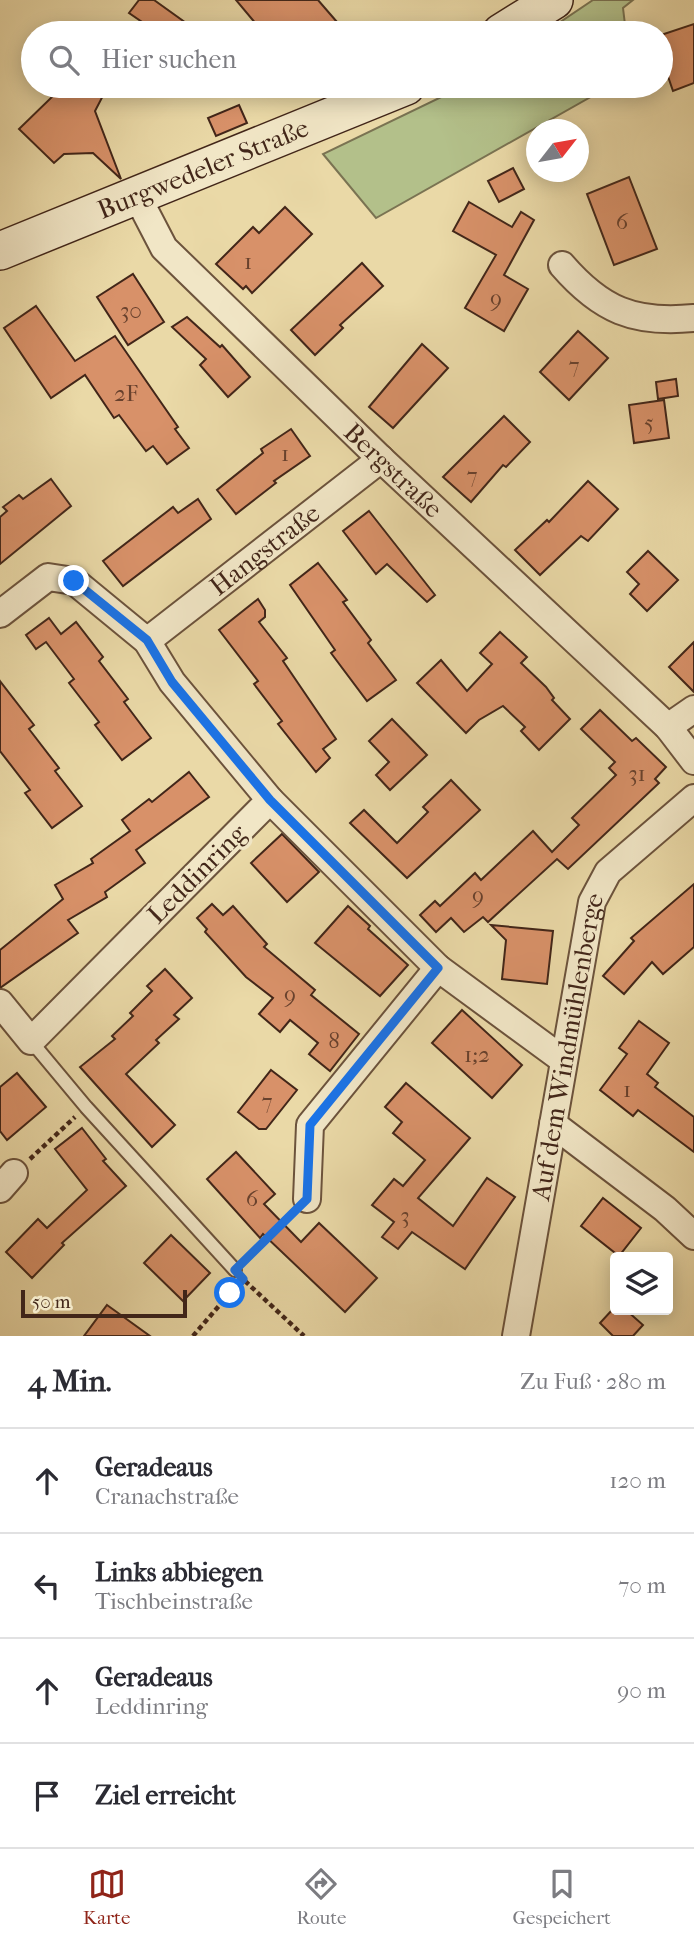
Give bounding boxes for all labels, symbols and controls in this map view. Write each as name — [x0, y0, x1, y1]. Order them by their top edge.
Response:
search box — [21, 21, 673, 98]
icon: search — [45, 41, 83, 79]
text: Hier suchen — [101, 44, 237, 75]
street label: Burgwedeler Straße — [93, 112, 313, 225]
north arrow — [526, 119, 589, 182]
house number: 6 — [616, 208, 629, 235]
house number: 1 — [244, 248, 252, 275]
house number: 9 — [490, 285, 502, 312]
house number: 30 — [120, 297, 142, 324]
house number: 7 — [568, 352, 580, 379]
house number: 2F — [114, 380, 138, 407]
house number: 5 — [644, 409, 654, 436]
street label: Bergstraße — [338, 416, 449, 524]
house number: 1 — [281, 440, 289, 467]
house number: 7 — [466, 462, 478, 489]
street label: Hangstraße — [203, 497, 326, 602]
route end — [58, 565, 89, 596]
house number: 31 — [628, 760, 646, 787]
street label: Leddinring — [141, 817, 254, 930]
house number: 9 — [472, 882, 484, 909]
street label: Auf dem Windmühlenberge — [524, 886, 610, 1204]
house number: 9 — [284, 981, 296, 1008]
house number: 8 — [328, 1027, 340, 1054]
house number: 1;2 — [464, 1041, 490, 1068]
house number: 1 — [623, 1076, 631, 1103]
house number: 7 — [261, 1088, 273, 1115]
house number: 6 — [246, 1185, 259, 1212]
house number: 3 — [400, 1202, 410, 1229]
map controls — [610, 1252, 673, 1315]
button: layers — [610, 1252, 673, 1315]
route start — [214, 1277, 245, 1308]
scale bar — [21, 1287, 187, 1319]
text: 50 m — [32, 1291, 71, 1313]
text: 4 Min. — [28, 1364, 112, 1399]
text: Zu Fuß · 280 m — [520, 1368, 666, 1395]
text: Geradeaus — [95, 1452, 213, 1483]
icon: ahead — [28, 1462, 66, 1500]
text: 120 m — [609, 1467, 666, 1494]
text: Cranachstraße — [95, 1483, 239, 1510]
text: Links abbiegen — [95, 1557, 263, 1588]
icon: left — [28, 1567, 66, 1605]
text: 70 m — [618, 1572, 666, 1599]
text: Tischbeinstraße — [95, 1588, 253, 1615]
text: Geradeaus — [95, 1662, 213, 1693]
icon: ahead — [28, 1672, 66, 1710]
text: 90 m — [617, 1677, 666, 1704]
text: Leddinring — [95, 1693, 208, 1720]
icon: arrive — [28, 1777, 66, 1815]
text: Ziel erreicht — [95, 1780, 236, 1811]
tab: Karte — [83, 1865, 130, 1929]
tab: Route — [297, 1865, 346, 1929]
tab: Gespeichert — [513, 1865, 611, 1929]

